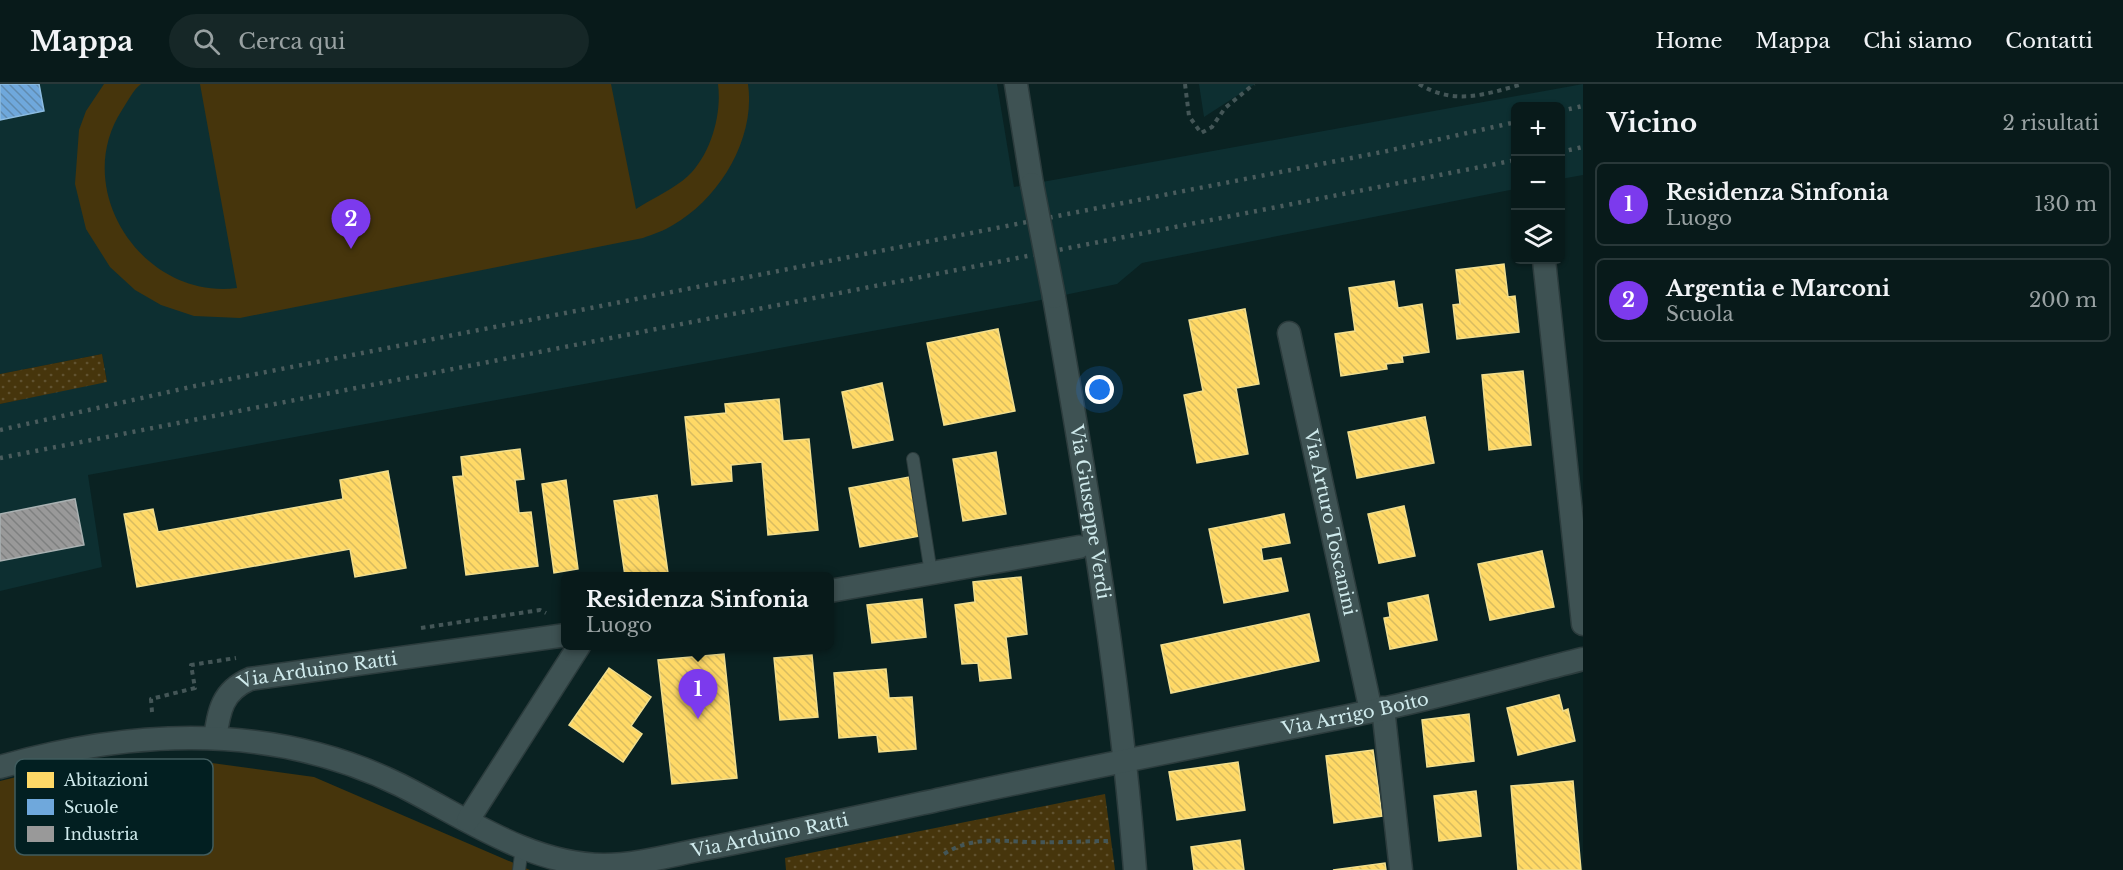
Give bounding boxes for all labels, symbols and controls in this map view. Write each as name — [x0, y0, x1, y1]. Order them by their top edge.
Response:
search box — [169, 14, 589, 68]
text: Mappa — [30, 24, 133, 59]
icon: search — [190, 25, 223, 58]
text: Cerca qui — [238, 28, 345, 55]
text: Home — [1655, 28, 1723, 54]
text: Mappa — [1756, 28, 1830, 54]
text: Chi siamo — [1863, 28, 1972, 54]
text: Contatti — [2005, 28, 2093, 54]
map controls — [1511, 102, 1565, 264]
button: + — [1511, 102, 1565, 156]
text: Vicino — [1607, 107, 1697, 139]
text: 2 risultati — [2003, 111, 2099, 135]
button: − — [1511, 156, 1565, 210]
text: Residenza Sinfonia — [1666, 179, 1889, 206]
text: 1 — [1624, 192, 1633, 216]
text: 130 m — [2034, 192, 2097, 216]
pin: 2 — [332, 200, 370, 249]
text: Luogo — [1666, 206, 1732, 230]
button: layers — [1511, 210, 1565, 264]
text: Argentia e Marconi — [1666, 275, 1890, 302]
text: 2 — [1622, 288, 1635, 312]
text: 200 m — [2029, 288, 2097, 312]
text: Scuola — [1666, 302, 1734, 326]
your location — [1085, 375, 1114, 404]
street label: Via Giuseppe Verdi — [1065, 422, 1115, 601]
street label: Via Arturo Toscanini — [1299, 427, 1361, 618]
popup — [561, 572, 834, 650]
text: Residenza Sinfonia — [586, 586, 809, 613]
text: Luogo — [586, 613, 652, 637]
street label: Via Arduino Ratti — [233, 648, 399, 695]
pin: 1 — [678, 670, 718, 719]
street label: Via Arrigo Boito — [1279, 688, 1431, 740]
legend — [15, 759, 213, 855]
text: Abitazioni — [63, 770, 149, 790]
text: Scuole — [64, 797, 118, 817]
street label: Via Arduino Ratti — [688, 809, 851, 862]
text: Industria — [64, 824, 139, 844]

